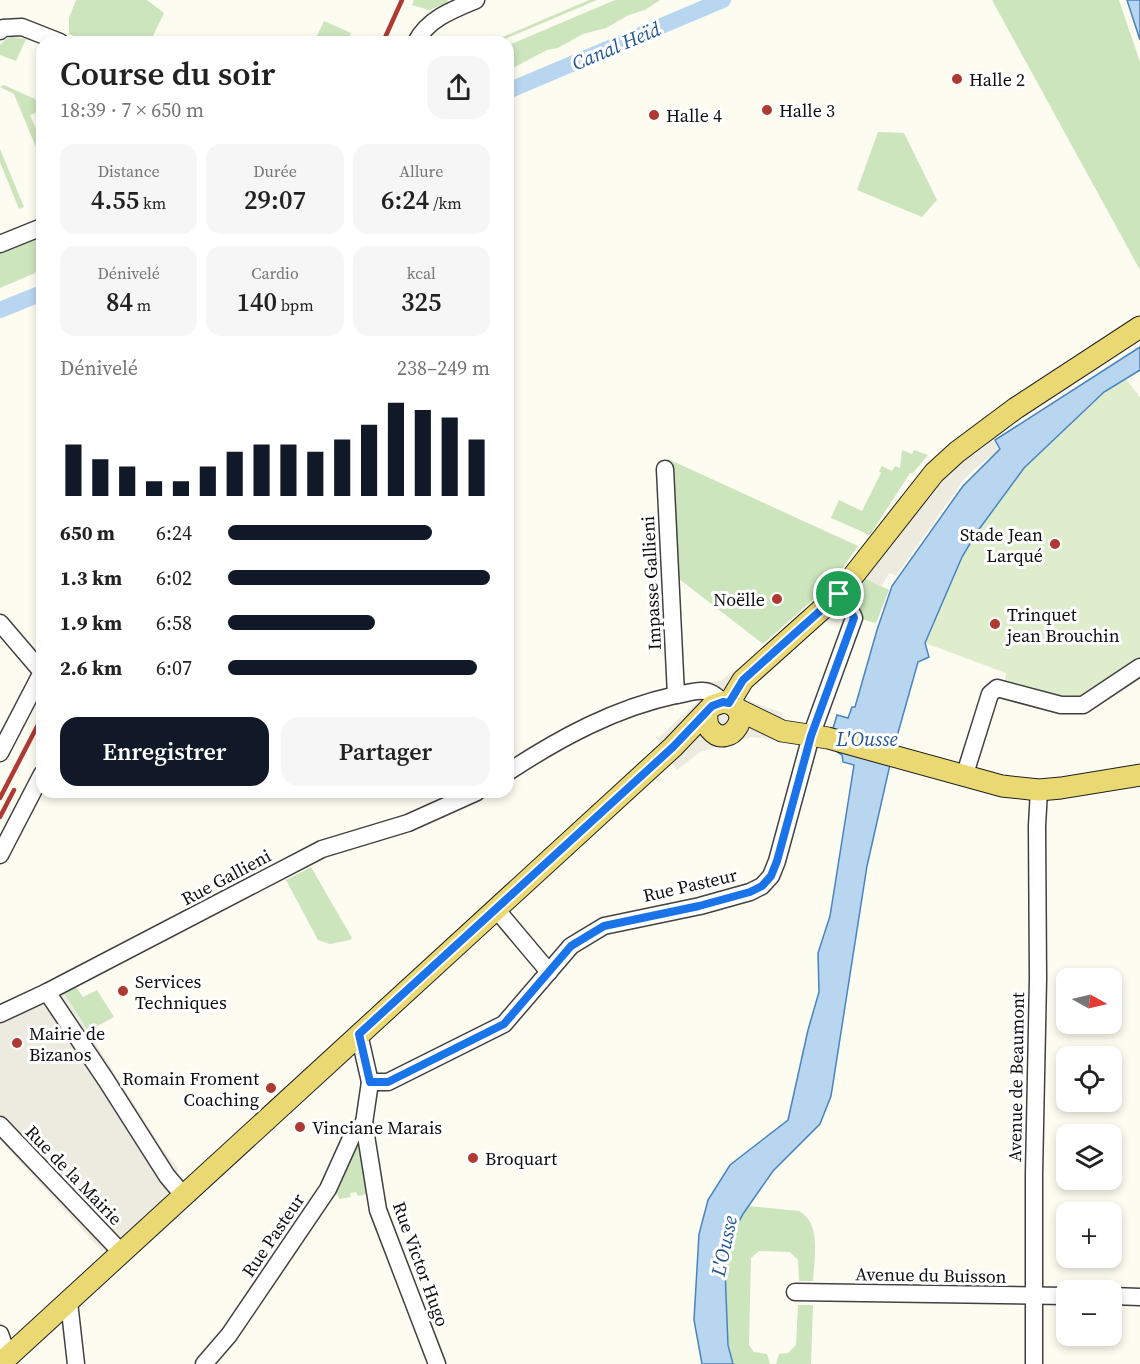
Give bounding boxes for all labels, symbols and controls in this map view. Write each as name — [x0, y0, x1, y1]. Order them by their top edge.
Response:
water label: Canal Heïd — [567, 15, 665, 77]
text: Course du soir — [60, 51, 275, 96]
button: share — [427, 56, 490, 119]
place label: Halle 2 — [969, 67, 1025, 92]
marker: Halle 2 — [950, 72, 964, 86]
text: 18:39 · 7 × 650 m — [60, 96, 204, 124]
place label: Halle 3 — [779, 98, 835, 123]
place label: Halle 4 — [666, 103, 722, 128]
marker: Halle 3 — [760, 103, 774, 117]
marker: Halle 4 — [647, 108, 661, 122]
text: Distance — [98, 160, 160, 182]
text: Durée — [253, 160, 297, 182]
text: Allure — [399, 160, 443, 182]
text: 4.55 — [91, 182, 139, 218]
text: 29:07 — [244, 182, 306, 218]
text: 6:24 — [381, 182, 429, 218]
text: km — [139, 192, 166, 214]
text: /km — [429, 192, 462, 214]
text: Dénivelé — [97, 262, 160, 284]
text: Cardio — [251, 262, 299, 284]
text: kcal — [407, 262, 436, 284]
text: 84 — [106, 284, 133, 320]
text: 140 — [236, 284, 277, 320]
text: 325 — [401, 284, 442, 320]
text: m — [133, 294, 151, 316]
text: bpm — [277, 294, 314, 316]
text: Dénivelé — [60, 354, 138, 382]
text: 238–249 m — [397, 354, 490, 382]
street label: Impasse Gallieni — [635, 515, 667, 651]
text: 650 m — [60, 519, 115, 547]
text: 6:24 — [156, 519, 192, 547]
place label: Stade Jean Larqué — [960, 522, 1043, 568]
marker: Stade Jean Larqué — [1048, 537, 1062, 551]
text: 1.3 km — [60, 564, 122, 592]
text: 6:02 — [156, 564, 192, 592]
pin — [813, 568, 864, 619]
icon: arrive — [822, 577, 855, 610]
place label: Noëlle — [713, 587, 765, 612]
marker: Noëlle — [770, 592, 784, 606]
place label: Trinquet jean Brouchin — [1005, 602, 1120, 648]
text: 1.9 km — [60, 609, 122, 637]
text: 6:58 — [156, 609, 192, 637]
marker: Trinquet jean Brouchin — [988, 617, 1002, 631]
text: 2.6 km — [60, 654, 122, 682]
text: 6:07 — [156, 654, 192, 682]
button: Enregistrer — [60, 717, 269, 786]
button: Partager — [281, 717, 490, 786]
water label: L'Ousse — [835, 725, 898, 753]
street label: Rue Gallieni — [177, 843, 275, 911]
street label: Rue Pasteur — [640, 862, 740, 908]
north arrow — [1056, 968, 1122, 1034]
map controls — [1056, 968, 1122, 1346]
place label: Services Techniques — [135, 969, 227, 1015]
marker: Services Techniques — [116, 984, 130, 998]
street label: Avenue de Beaumont — [1002, 992, 1030, 1162]
place label: Mairie de Bizanos — [29, 1021, 105, 1067]
marker: Mairie de Bizanos — [10, 1036, 24, 1050]
button: locate — [1056, 1046, 1122, 1112]
place label: Romain Froment Coaching — [122, 1066, 259, 1112]
marker: Romain Froment Coaching — [264, 1081, 278, 1095]
place label: Vinciane Marais — [312, 1115, 442, 1140]
street label: Rue de la Mairie — [20, 1120, 128, 1230]
marker: Vinciane Marais — [293, 1120, 307, 1134]
button: layers — [1056, 1124, 1122, 1190]
place label: Broquart — [485, 1146, 557, 1171]
marker: Broquart — [466, 1151, 480, 1165]
street label: Rue Pasteur — [236, 1188, 310, 1282]
street label: Rue Victor Hugo — [387, 1198, 455, 1330]
button: + — [1056, 1202, 1122, 1268]
water label: L'Ousse — [704, 1213, 744, 1280]
street label: Avenue du Buisson — [855, 1261, 1007, 1289]
button: − — [1056, 1280, 1122, 1346]

